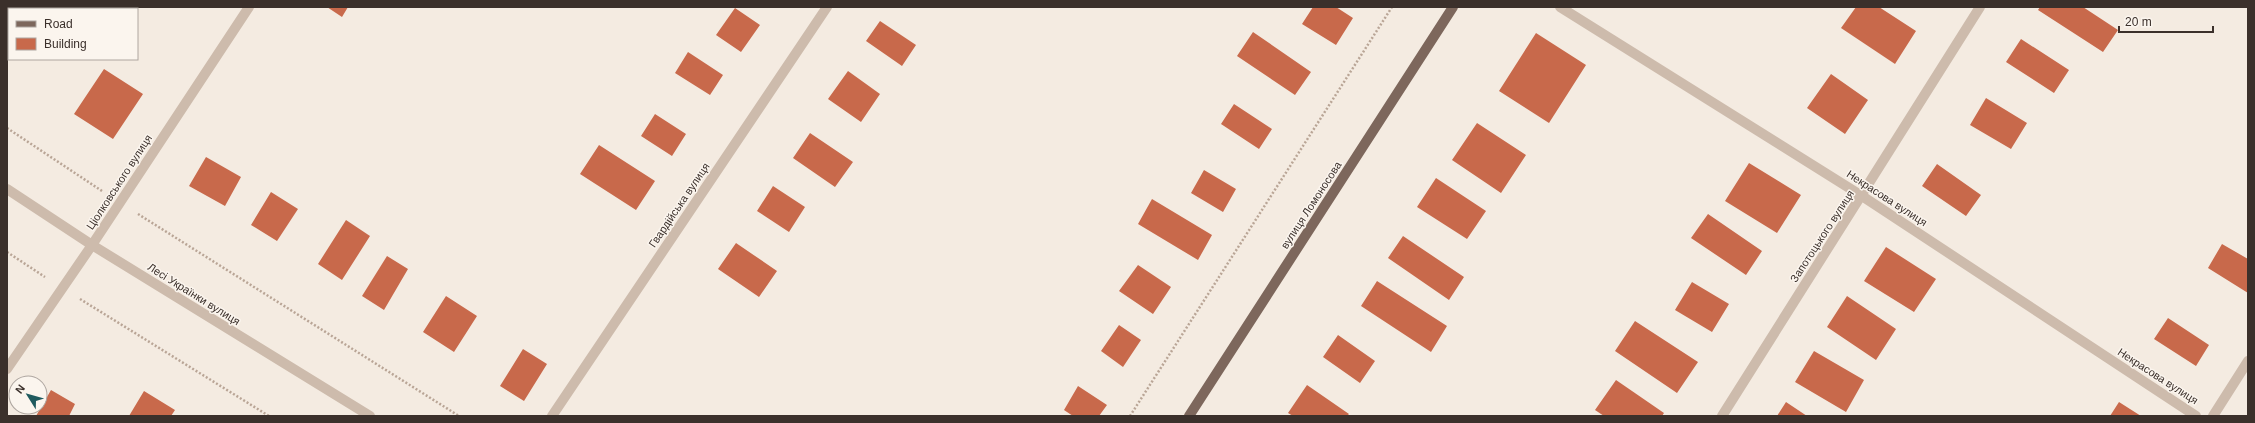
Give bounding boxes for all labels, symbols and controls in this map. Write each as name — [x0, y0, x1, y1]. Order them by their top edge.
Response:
legend — [8, 8, 138, 60]
scale bar — [2119, 8, 2213, 34]
text: 20 m — [2125, 15, 2152, 29]
text: Road — [44, 17, 73, 31]
text: Building — [44, 37, 87, 51]
street label: Ціолковського вулиця — [84, 132, 154, 232]
street label: вулиця Ломоносова — [1278, 158, 1344, 251]
street label: Гвардійська вулиця — [646, 160, 712, 249]
street label: Некрасова вулиця — [1845, 168, 1929, 228]
street label: Запотоцького вулиця — [1788, 188, 1856, 284]
street label: Лесі Українки вулиця — [146, 261, 242, 327]
street label: Некрасова вулиця — [2116, 346, 2200, 406]
north arrow — [8, 375, 48, 415]
text: N — [13, 382, 27, 396]

